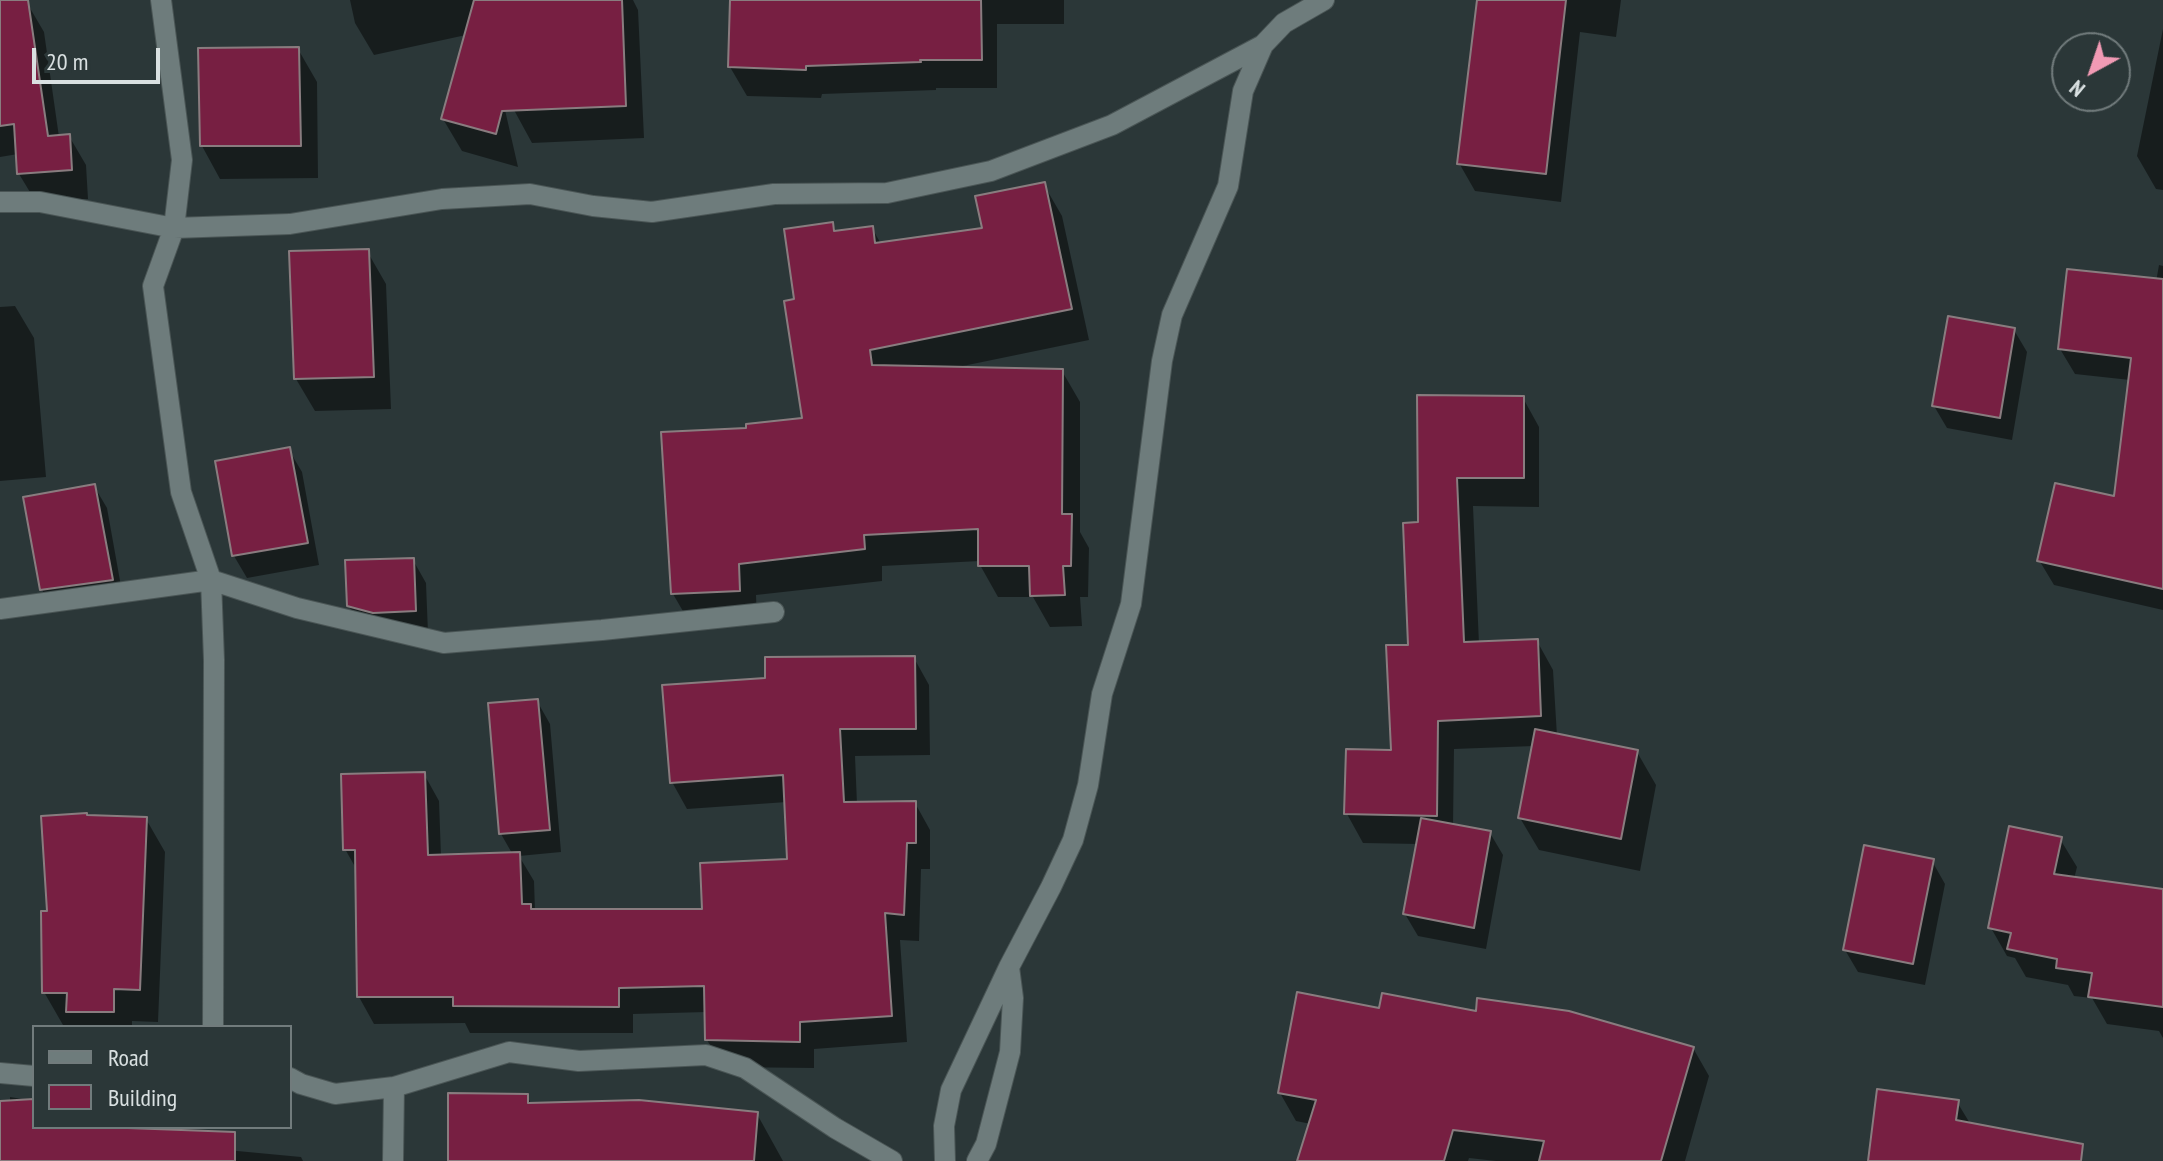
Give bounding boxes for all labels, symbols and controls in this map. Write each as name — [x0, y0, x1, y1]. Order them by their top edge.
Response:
scale bar — [36, 32, 164, 82]
north arrow — [2051, 32, 2131, 112]
text: 20 m — [46, 46, 88, 77]
text: N — [2063, 74, 2090, 103]
legend — [32, 1025, 292, 1129]
text: Road — [108, 1042, 149, 1073]
text: Building — [108, 1082, 177, 1113]

